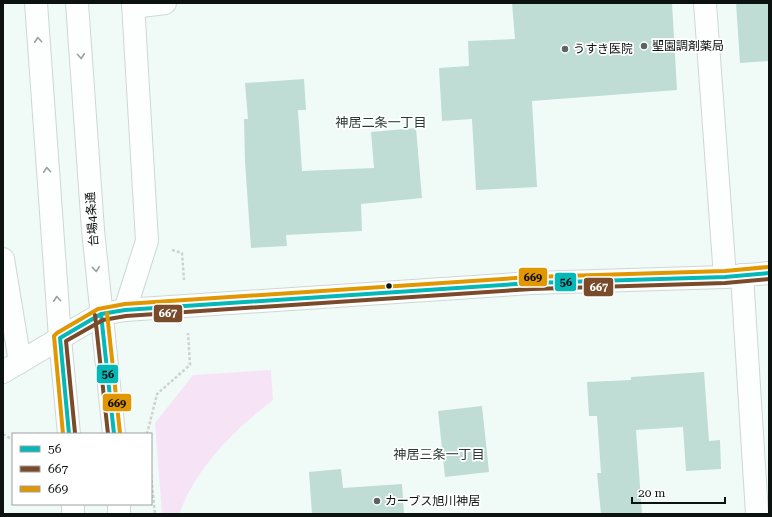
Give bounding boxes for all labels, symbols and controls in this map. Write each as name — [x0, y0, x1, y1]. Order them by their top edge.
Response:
one-way arrow — [34, 37, 43, 43]
place label: 聖園調剤薬局 — [652, 39, 724, 53]
marker: 聖園調剤薬局 — [639, 41, 649, 51]
place label: うすき医院 — [573, 42, 633, 56]
marker: うすき医院 — [560, 44, 570, 54]
one-way arrow — [76, 53, 85, 59]
district label: 神居二条一丁目 — [335, 115, 427, 130]
one-way arrow — [43, 167, 52, 173]
street label: 台場4条通 — [83, 191, 101, 247]
one-way arrow — [92, 266, 101, 272]
line badge: 669 — [518, 267, 548, 287]
text: 669 — [524, 271, 542, 284]
line badge: 56 — [554, 272, 577, 292]
text: 56 — [560, 276, 572, 289]
line badge: 667 — [583, 277, 614, 297]
unlabelled marker — [384, 281, 394, 291]
text: 667 — [590, 281, 608, 294]
one-way arrow — [52, 296, 61, 303]
line badge: 667 — [153, 304, 183, 323]
text: 667 — [159, 307, 177, 320]
line badge: 56 — [96, 364, 119, 384]
text: 56 — [102, 368, 114, 381]
line badge: 669 — [102, 393, 132, 412]
text: 669 — [108, 397, 126, 410]
legend — [12, 433, 152, 505]
text: 56 — [48, 442, 62, 456]
district label: 神居三条一丁目 — [393, 447, 485, 462]
text: 667 — [48, 462, 68, 476]
scale bar — [632, 479, 725, 505]
text: 669 — [48, 482, 68, 496]
text: 20 m — [638, 486, 665, 500]
place label: カーブス旭川神居 — [385, 494, 480, 508]
marker: カーブス旭川神居 — [372, 496, 382, 506]

